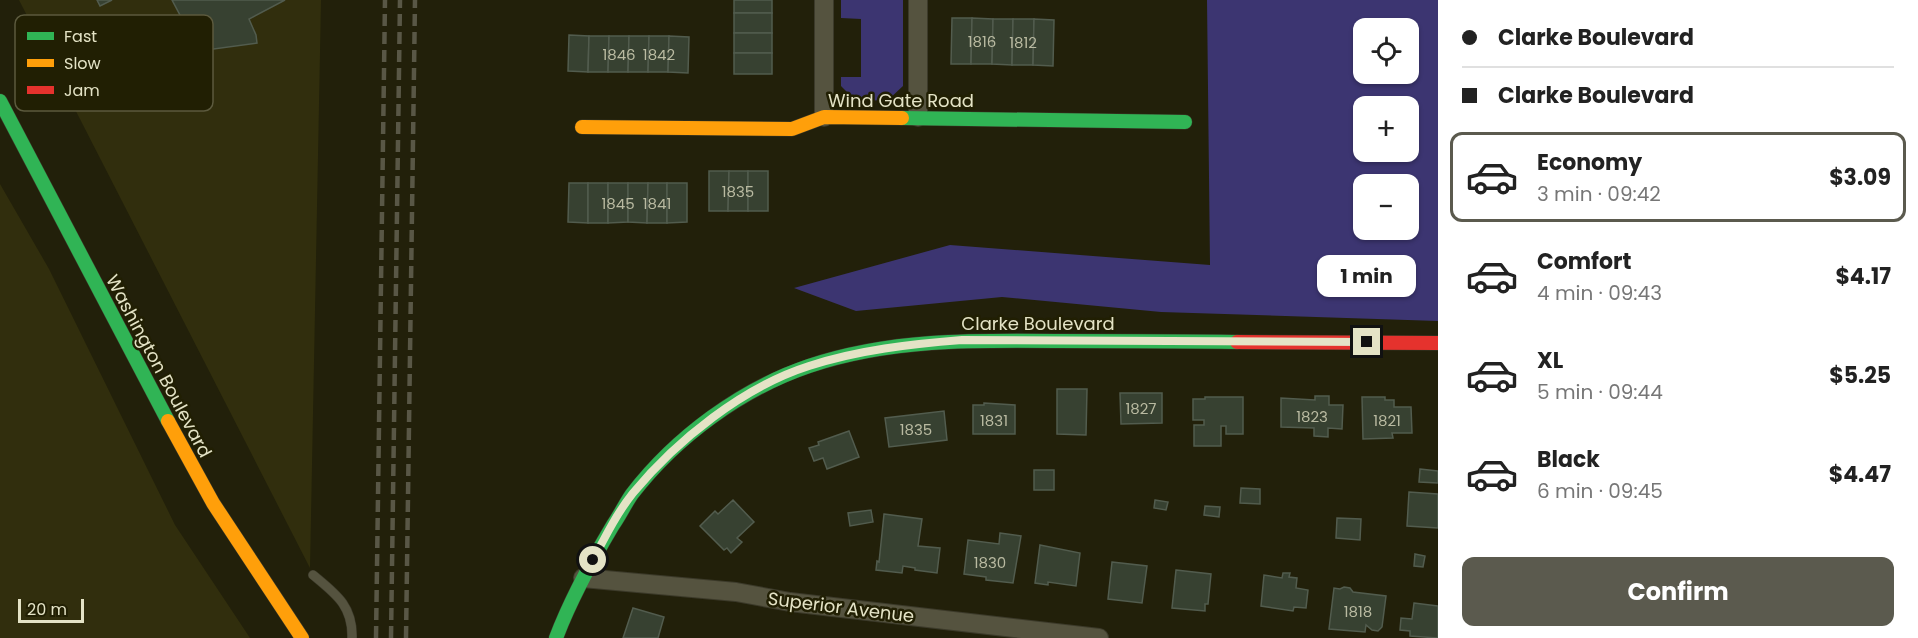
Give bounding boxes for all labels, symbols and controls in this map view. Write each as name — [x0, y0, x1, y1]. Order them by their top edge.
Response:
legend — [15, 15, 213, 111]
map controls — [1353, 18, 1419, 240]
button: locate — [1353, 18, 1419, 84]
text: Clarke Boulevard — [1498, 22, 1694, 53]
text: Fast — [64, 25, 97, 48]
house number: 1816 — [968, 31, 996, 52]
house number: 1812 — [1009, 32, 1037, 53]
house number: 1846 — [602, 44, 636, 65]
house number: 1842 — [643, 44, 675, 65]
text: Slow — [64, 52, 101, 75]
text: Jam — [64, 79, 100, 102]
text: Clarke Boulevard — [1498, 80, 1694, 111]
street label: Wind Gate Road — [828, 88, 974, 113]
button: + — [1353, 96, 1419, 162]
text: Economy — [1537, 147, 1642, 178]
icon: car — [1465, 150, 1519, 204]
text: $3.09 — [1829, 162, 1891, 193]
button: − — [1353, 174, 1419, 240]
text: 3 min · 09:42 — [1537, 180, 1661, 208]
house number: 1835 — [722, 181, 754, 202]
house number: 1845 — [601, 193, 635, 214]
house number: 1841 — [643, 193, 671, 214]
text: Comfort — [1537, 246, 1631, 277]
icon: car — [1465, 249, 1519, 303]
callout: 1 min — [1318, 255, 1416, 297]
text: $4.17 — [1835, 261, 1891, 292]
text: 1 min — [1340, 262, 1393, 290]
street label: Washington Boulevard — [100, 270, 218, 462]
text: 4 min · 09:43 — [1537, 279, 1662, 307]
street label: Clarke Boulevard — [961, 311, 1115, 336]
route end — [1353, 328, 1380, 355]
text: XL — [1537, 345, 1563, 376]
icon: car — [1465, 348, 1519, 402]
text: $5.25 — [1829, 360, 1891, 391]
text: 5 min · 09:44 — [1537, 378, 1663, 406]
house number: 1827 — [1125, 398, 1157, 419]
house number: 1823 — [1296, 406, 1328, 427]
house number: 1831 — [980, 410, 1008, 431]
house number: 1821 — [1373, 410, 1401, 431]
house number: 1835 — [900, 419, 932, 440]
text: Black — [1537, 444, 1600, 475]
icon: car — [1465, 447, 1519, 501]
text: $4.47 — [1829, 459, 1891, 490]
text: 6 min · 09:45 — [1537, 477, 1663, 505]
route start — [579, 546, 606, 573]
house number: 1830 — [974, 552, 1006, 573]
button: Confirm — [1462, 557, 1894, 626]
street label: Superior Avenue — [766, 586, 916, 628]
scale bar — [18, 596, 84, 624]
text: 20 m — [27, 598, 67, 621]
house number: 1818 — [1344, 601, 1372, 622]

